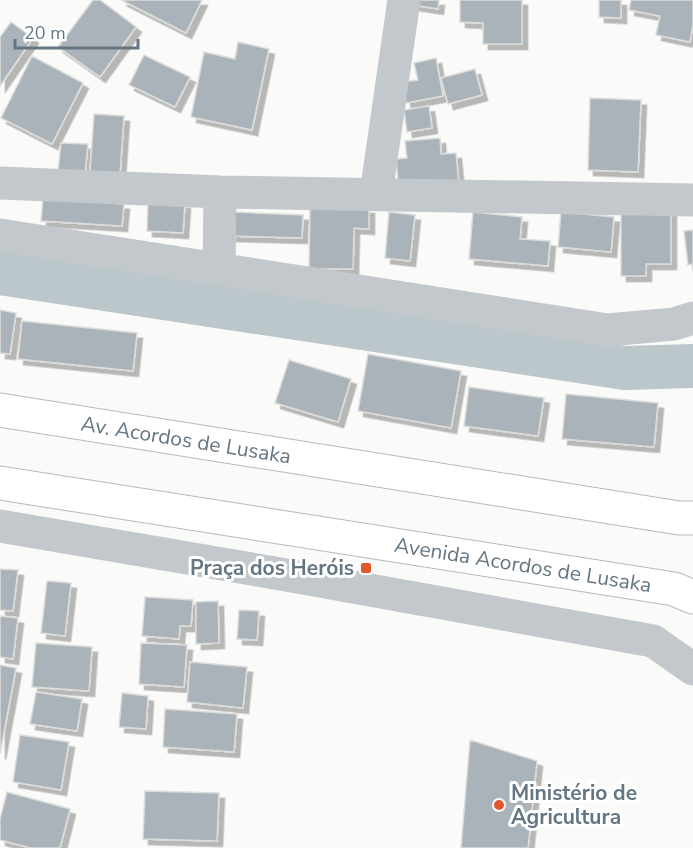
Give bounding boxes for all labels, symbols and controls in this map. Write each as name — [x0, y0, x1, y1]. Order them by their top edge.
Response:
scale bar — [15, 12, 138, 50]
text: 20 m — [24, 21, 66, 45]
street label: Av. Acordos de Lusaka — [79, 410, 293, 470]
street label: Avenida Acordos de Lusaka — [392, 531, 654, 599]
place label: Praça dos Heróis — [190, 554, 354, 582]
marker: Praça dos Heróis — [359, 561, 373, 575]
place label: Ministério de Agricultura — [511, 779, 637, 831]
marker: Ministério de Agricultura — [492, 798, 506, 812]

